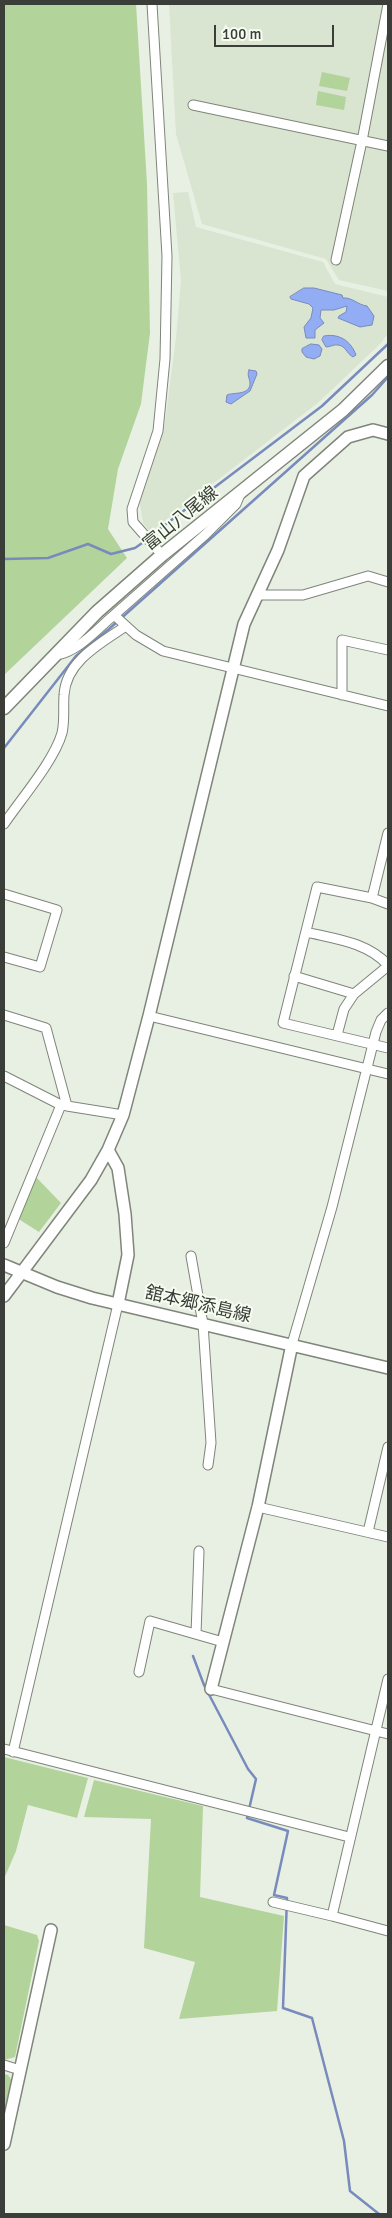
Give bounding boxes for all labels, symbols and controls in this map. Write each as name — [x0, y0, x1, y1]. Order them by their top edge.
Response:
scale bar — [217, 15, 337, 47]
text: 100 m — [222, 25, 262, 43]
street label: 富山八尾線 — [139, 482, 223, 556]
street label: 舘本郷添島線 — [143, 1282, 253, 1328]

